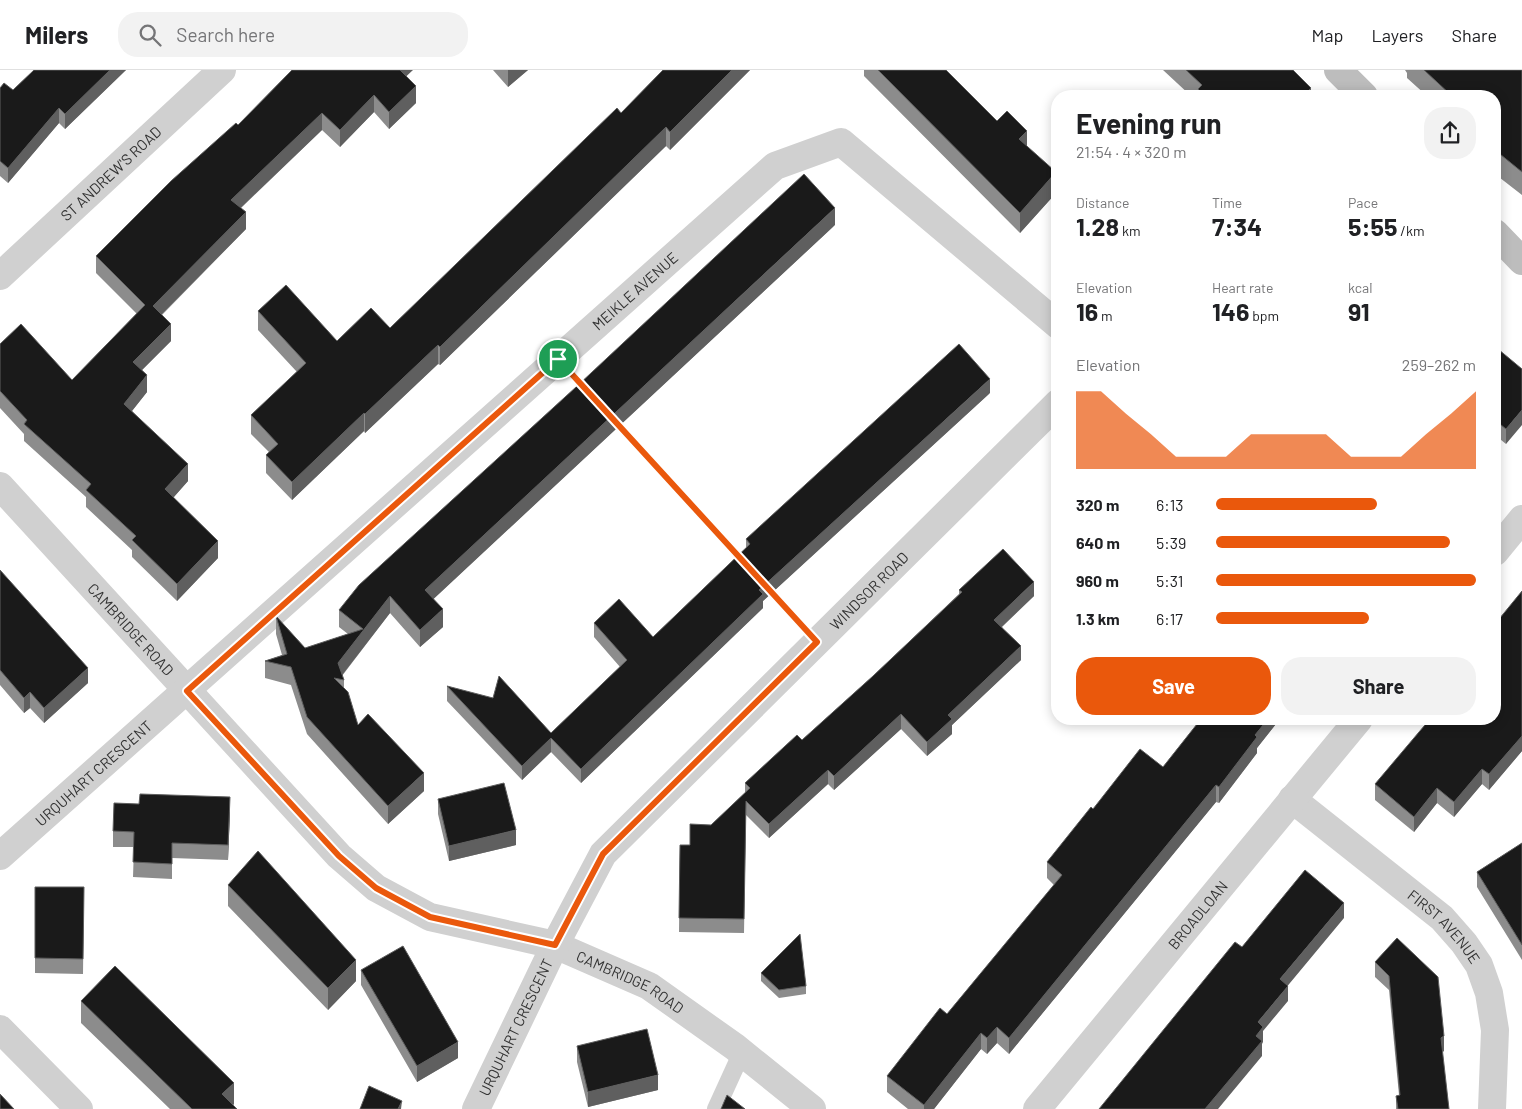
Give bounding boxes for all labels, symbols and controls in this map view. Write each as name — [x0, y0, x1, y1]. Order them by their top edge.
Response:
search box — [118, 12, 468, 57]
text: Milers — [25, 20, 88, 49]
icon: search — [136, 21, 164, 49]
text: Search here — [176, 23, 275, 46]
text: Map — [1311, 24, 1343, 46]
text: Layers — [1371, 24, 1424, 46]
text: Share — [1452, 24, 1497, 46]
text: Evening run — [1076, 106, 1222, 140]
button: share — [1424, 107, 1476, 159]
street label: ST ANDREW'S ROAD — [57, 122, 165, 224]
text: 21:54 · 4 × 320 m — [1076, 142, 1186, 161]
text: Distance — [1076, 194, 1129, 211]
text: Time — [1212, 194, 1242, 211]
text: Pace — [1348, 194, 1378, 211]
text: 1.28 — [1076, 211, 1119, 241]
text: 7:34 — [1212, 211, 1262, 241]
text: 5:55 — [1348, 211, 1398, 241]
text: km — [1119, 222, 1141, 239]
text: /km — [1398, 222, 1425, 239]
street label: MEIKLE AVENUE — [588, 248, 681, 334]
text: Elevation — [1076, 279, 1132, 296]
text: Heart rate — [1212, 279, 1273, 296]
text: kcal — [1348, 279, 1372, 296]
text: 16 — [1076, 296, 1098, 326]
text: 146 — [1212, 296, 1249, 326]
text: 91 — [1348, 296, 1370, 326]
text: m — [1098, 307, 1113, 324]
text: bpm — [1249, 307, 1279, 324]
pin — [537, 338, 579, 380]
icon: arrive — [544, 345, 572, 373]
text: Elevation — [1076, 355, 1140, 374]
text: 259–262 m — [1402, 355, 1476, 374]
text: 320 m — [1076, 495, 1119, 514]
text: 6:13 — [1156, 495, 1184, 514]
text: 640 m — [1076, 533, 1120, 552]
text: 5:39 — [1156, 533, 1186, 552]
street label: WINDSOR ROAD — [826, 548, 912, 633]
text: 960 m — [1076, 571, 1119, 590]
text: 5:31 — [1156, 571, 1183, 590]
street label: CAMBRIDGE ROAD — [84, 579, 178, 679]
text: 1.3 km — [1076, 609, 1120, 628]
text: 6:17 — [1156, 609, 1183, 628]
button: Save — [1076, 657, 1271, 715]
button: Share — [1281, 657, 1476, 715]
street label: URQUHART CRESCENT — [31, 716, 155, 829]
street label: BROADLOAN — [1164, 877, 1231, 953]
street label: FIRST AVENUE — [1404, 886, 1484, 967]
street label: CAMBRIDGE ROAD — [574, 947, 687, 1017]
street label: URQUHART CRESCENT — [475, 956, 556, 1099]

